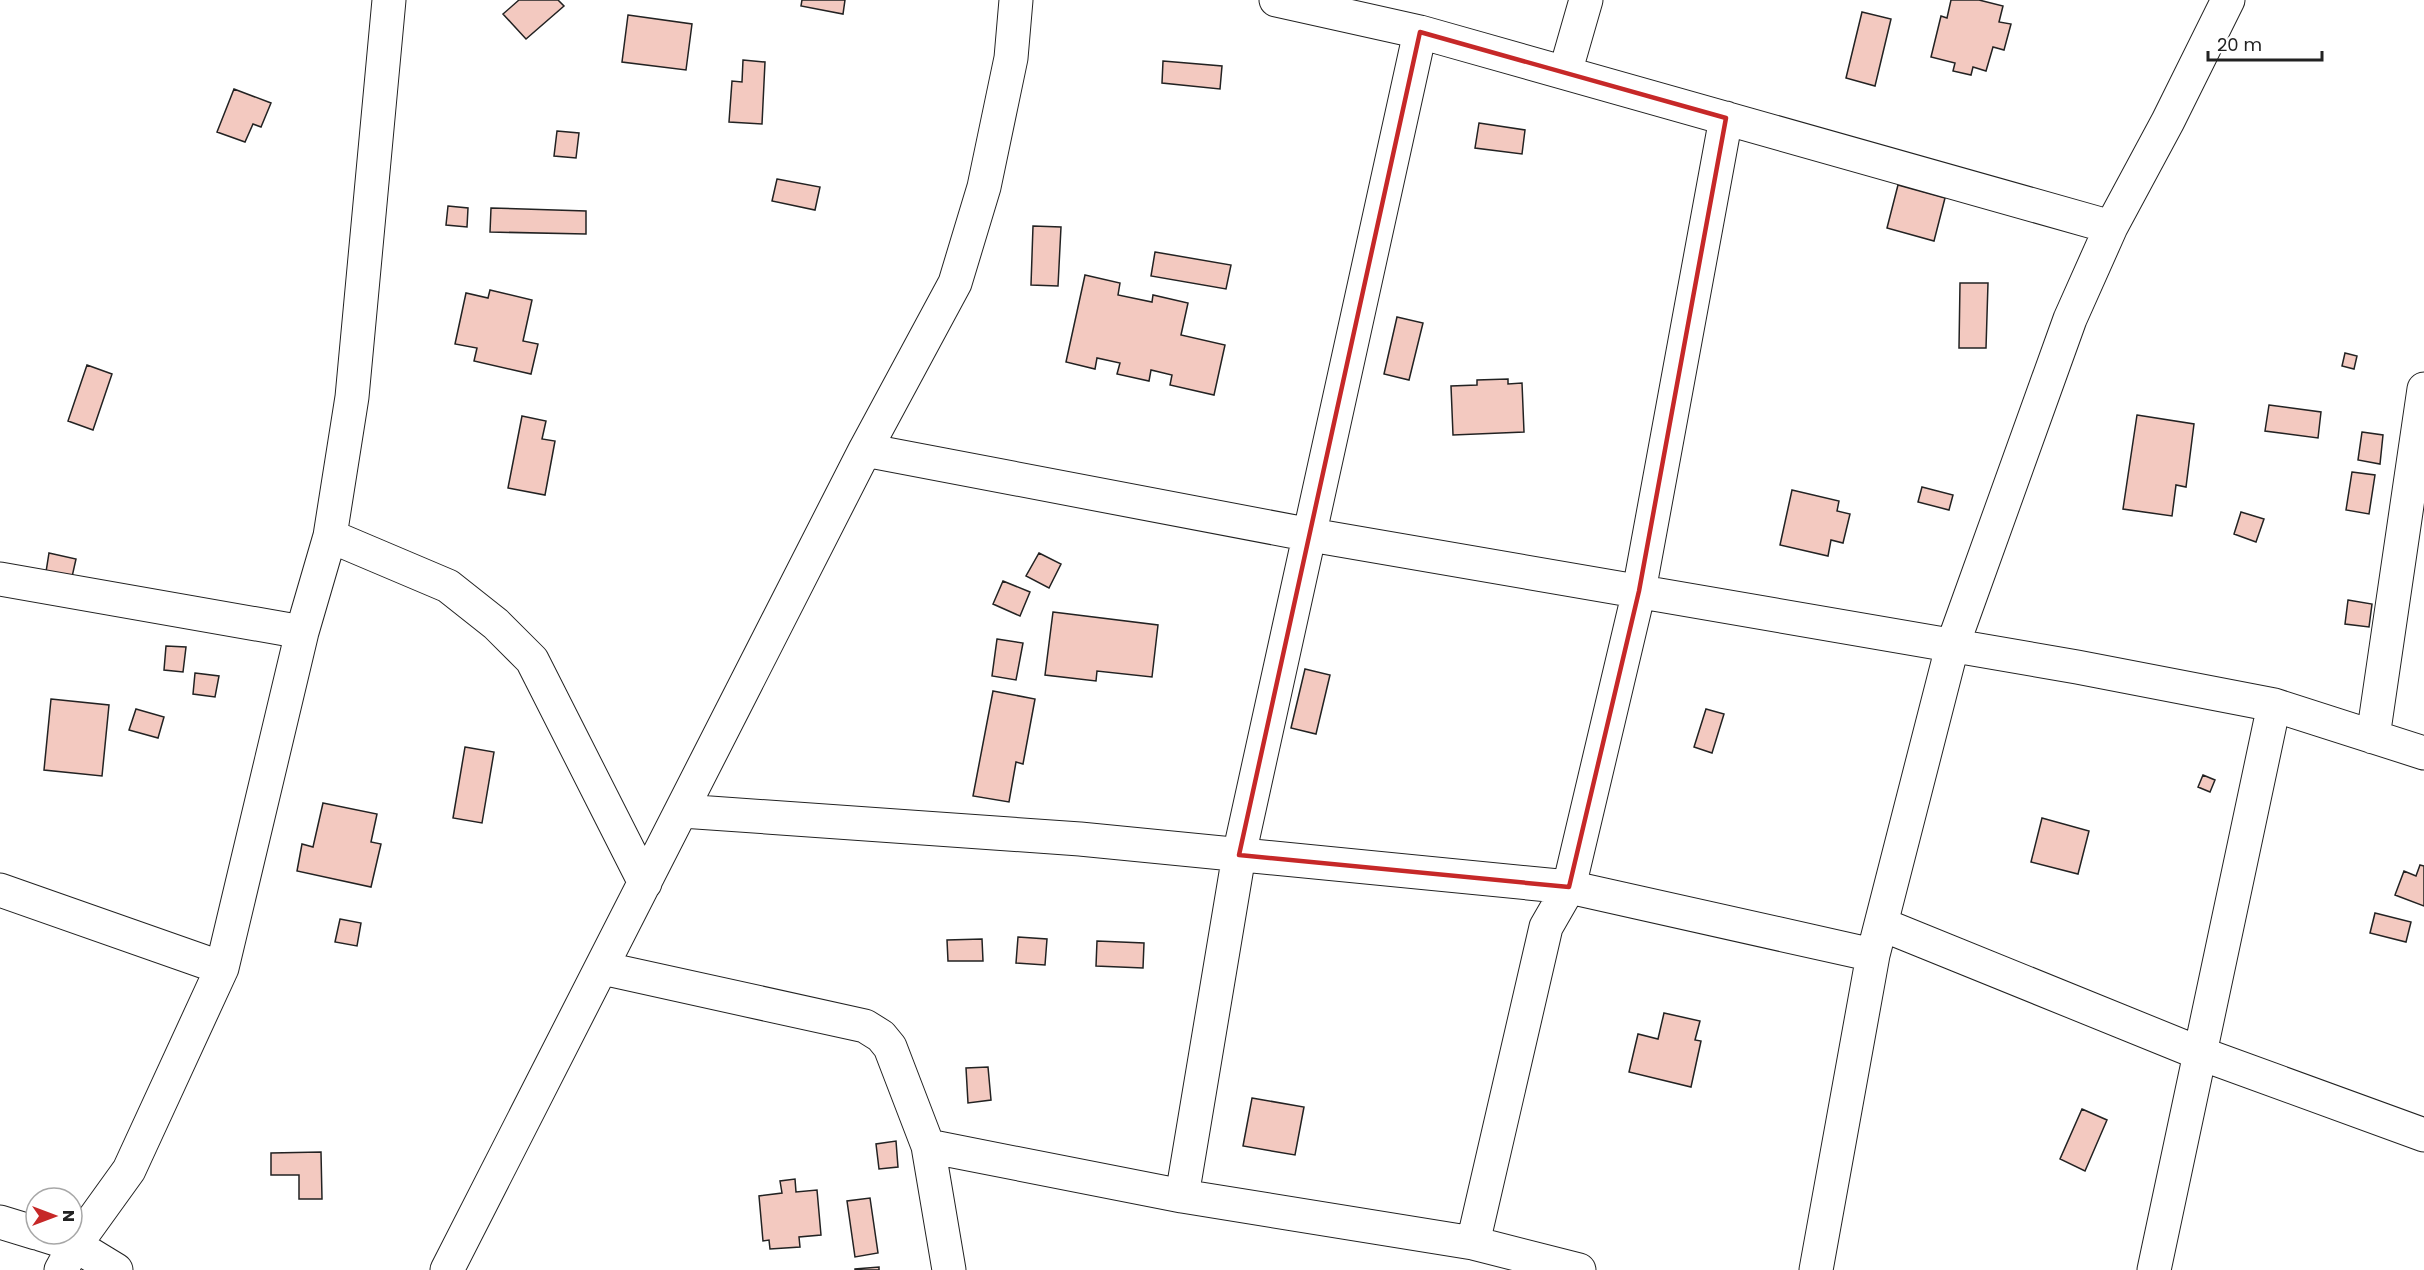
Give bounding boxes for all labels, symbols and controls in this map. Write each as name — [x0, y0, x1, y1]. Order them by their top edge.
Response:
scale bar — [2208, 24, 2322, 62]
text: 20 m — [2217, 32, 2262, 57]
north arrow — [24, 1186, 84, 1246]
text: N — [57, 1210, 80, 1222]

